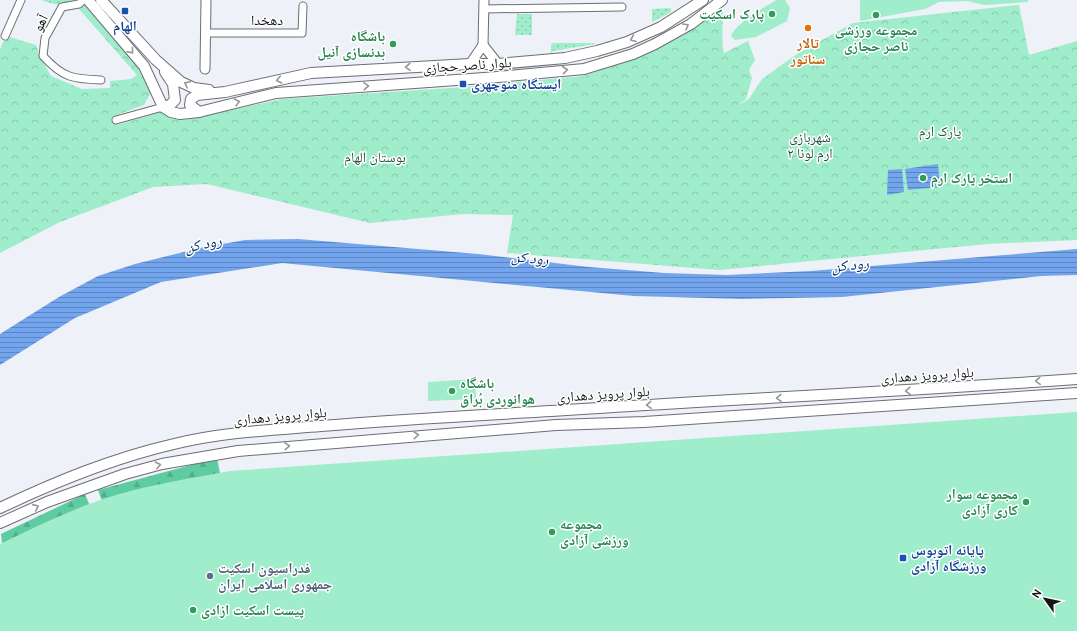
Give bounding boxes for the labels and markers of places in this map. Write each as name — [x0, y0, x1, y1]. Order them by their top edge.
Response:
marker: الهام — [120, 6, 130, 16]
place label: پارک اسکیت — [699, 7, 764, 24]
marker: پارک اسکیت — [767, 9, 777, 19]
marker: مجموعه ورزشی ناصر حجازی — [871, 10, 881, 20]
place label: الهام — [113, 19, 137, 36]
marker: تالار سناتور — [803, 23, 813, 33]
place label: مجموعه ورزشی ناصر حجازی — [835, 23, 917, 56]
place label: باشگاه بدنسازی آنیل — [318, 29, 385, 62]
place label: تالار سناتور — [790, 36, 826, 69]
marker: باشگاه بدنسازی آنیل — [388, 39, 398, 49]
place label: ایستگاه منوچهری — [471, 77, 561, 94]
marker: ایستگاه منوچهری — [458, 79, 468, 89]
place label: استخر پارک ارم — [931, 171, 1012, 188]
marker: استخر پارک ارم — [918, 173, 928, 183]
place label: باشگاه هوانوردی بُراق — [460, 376, 535, 409]
marker: باشگاه هوانوردی بُراق — [447, 386, 457, 396]
place label: مجموعه سوار کاری آزادی — [945, 487, 1018, 520]
marker: مجموعه سوار کاری آزادی — [1021, 497, 1031, 507]
place label: مجموعه ورزشی آزادی — [560, 517, 629, 550]
marker: مجموعه ورزشی آزادی — [547, 527, 557, 537]
place label: پایانه اتوبوس ورزشگاه آزادی — [911, 543, 987, 576]
marker: پایانه اتوبوس ورزشگاه آزادی — [898, 553, 908, 563]
place label: فدراسیون اسکیت جمهوری اسلامی ایران — [218, 561, 332, 594]
marker: فدراسیون اسکیت جمهوری اسلامی ایران — [205, 571, 215, 581]
place label: پیست اسکیت ازادی — [201, 603, 304, 620]
marker: پیست اسکیت ازادی — [188, 605, 198, 615]

